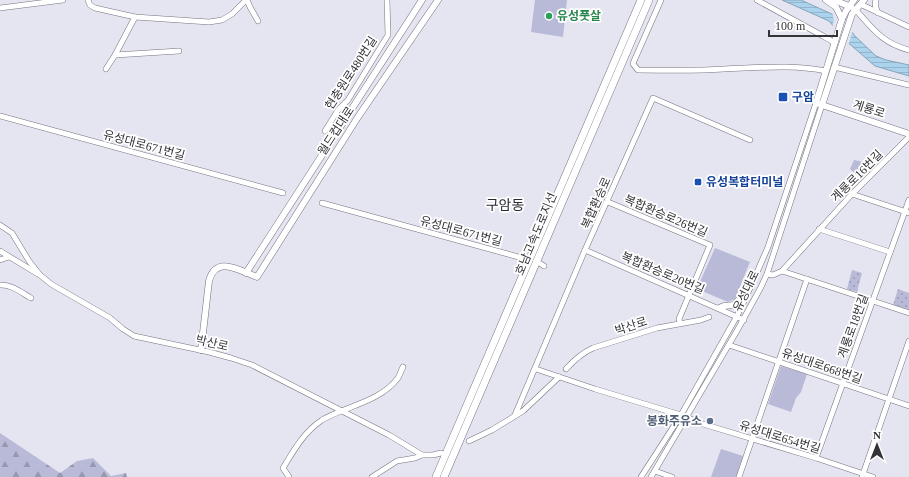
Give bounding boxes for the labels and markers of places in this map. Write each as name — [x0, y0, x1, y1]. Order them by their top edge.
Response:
place label: 유성풋살 — [557, 9, 601, 23]
marker: 유성풋살 — [544, 11, 554, 21]
place label: 구암 — [792, 90, 814, 104]
marker: 구암 — [777, 91, 789, 103]
place label: 유성복합터미널 — [706, 175, 783, 189]
marker: 유성복합터미널 — [693, 177, 703, 187]
place label: 봉화주유소 — [647, 414, 702, 428]
marker: 봉화주유소 — [705, 416, 715, 426]

